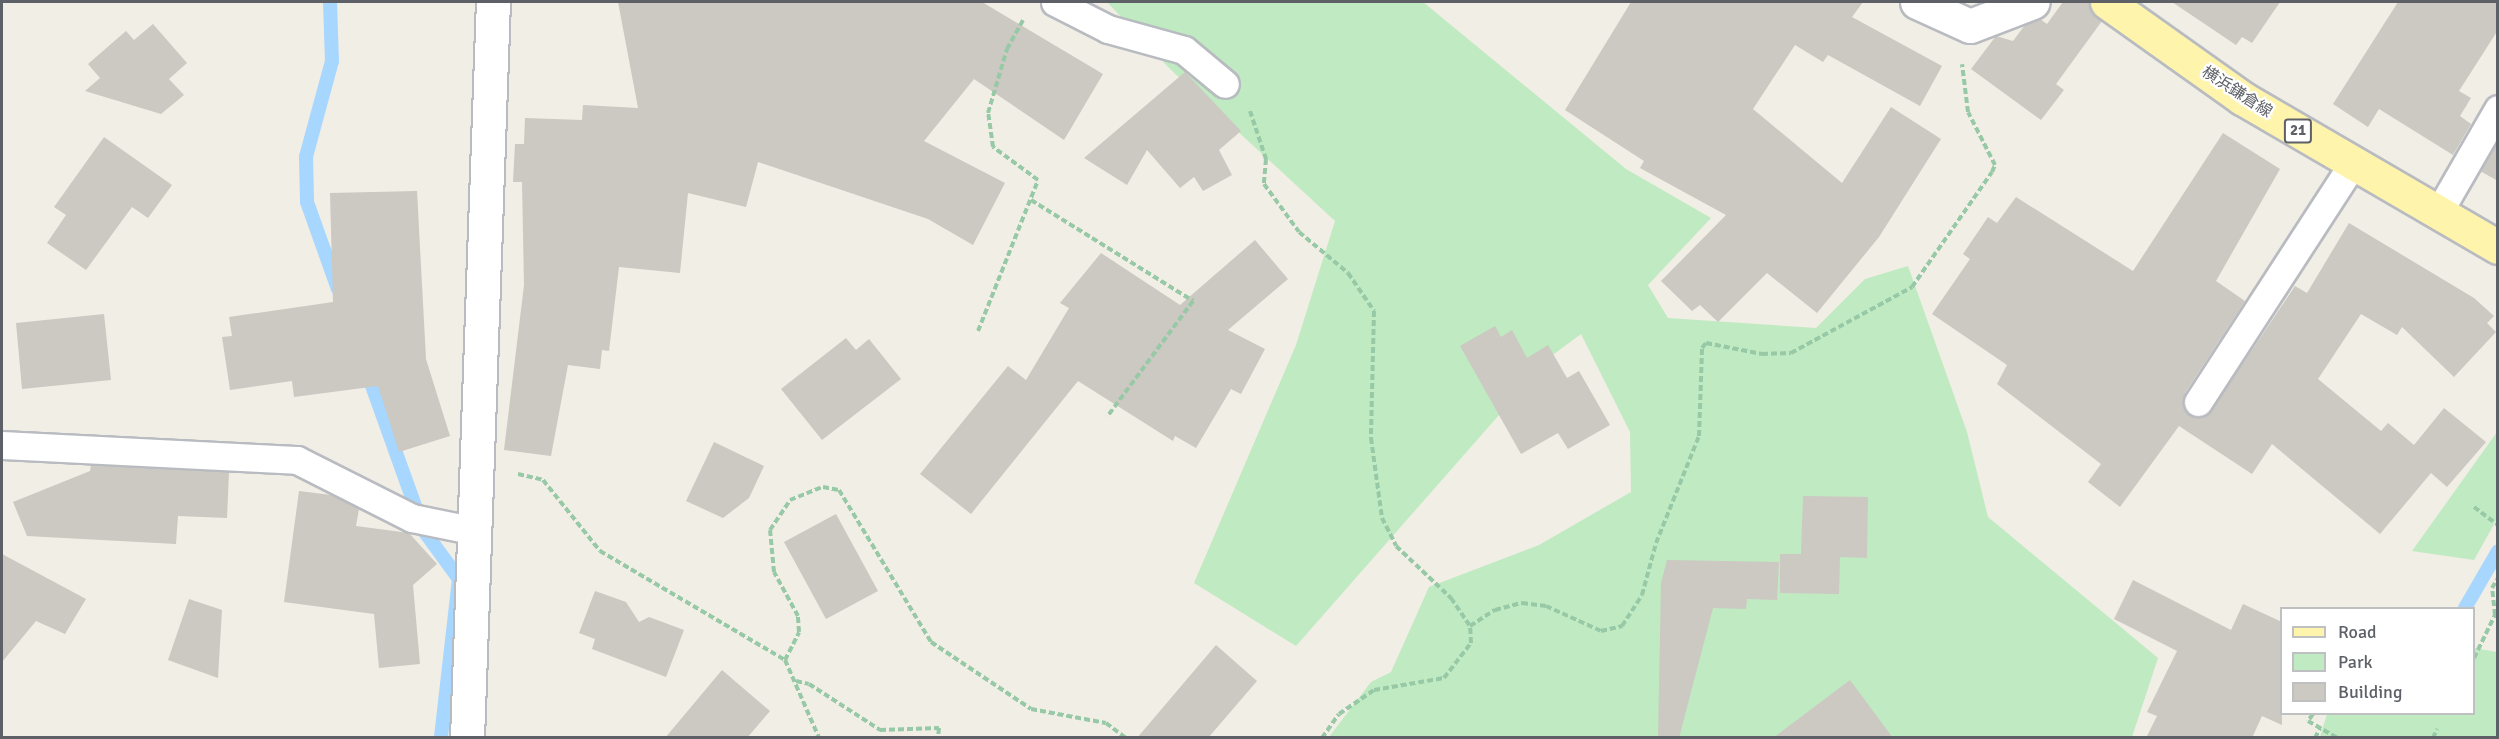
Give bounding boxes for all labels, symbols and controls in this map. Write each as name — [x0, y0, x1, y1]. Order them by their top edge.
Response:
street label: 横浜鎌倉線 — [2198, 62, 2276, 122]
road number: 21 — [2283, 119, 2313, 143]
legend — [2280, 607, 2475, 715]
text: Road — [2338, 621, 2377, 643]
text: Park — [2338, 651, 2373, 673]
text: Building — [2338, 681, 2402, 703]

